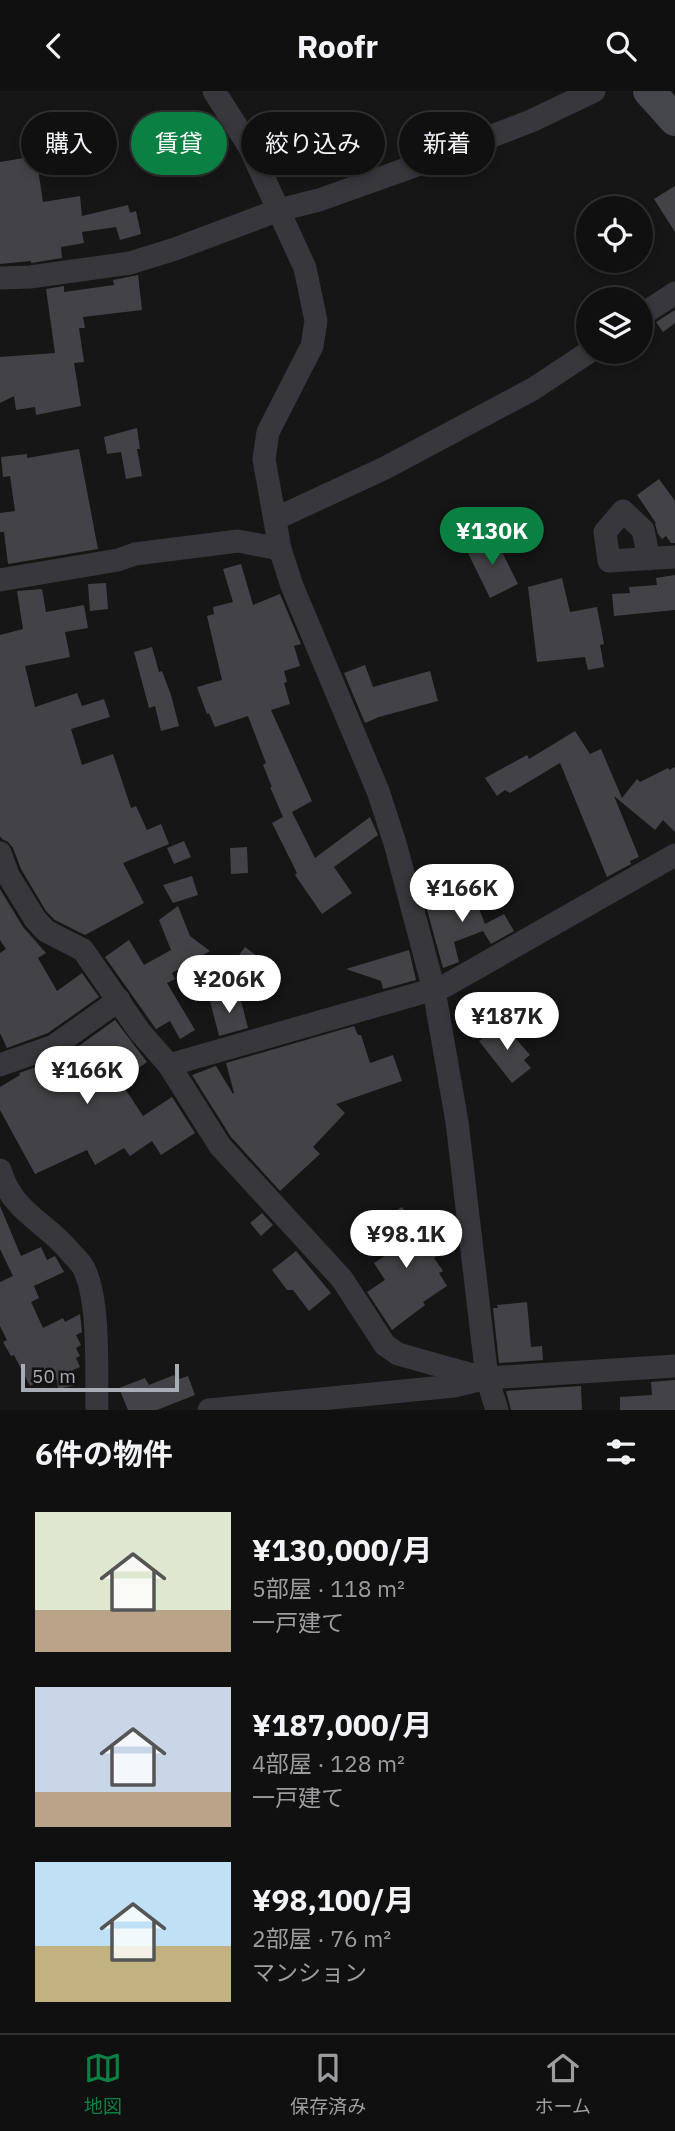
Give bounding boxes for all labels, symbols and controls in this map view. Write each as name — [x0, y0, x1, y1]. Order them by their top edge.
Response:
text: Roofr — [297, 25, 378, 67]
icon: back — [35, 27, 73, 65]
icon: search — [602, 27, 640, 65]
chip: 購入 — [21, 112, 117, 175]
chip: 賃貸 — [131, 112, 227, 175]
chip: 絞り込み — [241, 112, 385, 175]
chip: 新着 — [399, 112, 495, 175]
map controls — [576, 196, 653, 364]
button: locate — [576, 196, 653, 273]
button: layers — [576, 287, 653, 364]
pin: ¥130K — [443, 507, 541, 567]
text: ¥130K — [456, 515, 528, 545]
pin: ¥166K — [413, 865, 511, 924]
text: ¥166K — [426, 872, 498, 902]
pin: ¥206K — [180, 955, 278, 1015]
text: ¥206K — [193, 963, 265, 993]
pin: ¥187K — [458, 993, 556, 1052]
text: ¥187K — [471, 1000, 543, 1030]
pin: ¥166K — [38, 1047, 136, 1106]
text: ¥166K — [51, 1054, 123, 1084]
pin: ¥98.1K — [349, 1211, 463, 1270]
text: ¥98.1K — [366, 1218, 446, 1248]
scale bar — [21, 1361, 178, 1393]
text: 50 m — [32, 1364, 76, 1388]
icon: filters — [602, 1433, 640, 1471]
text: 6件の物件 — [35, 1434, 173, 1473]
text: ¥130,000/月 — [252, 1530, 433, 1569]
icon: home — [91, 1540, 175, 1624]
text: 5部屋 · 118 m² — [252, 1573, 405, 1603]
text: 一戸建て — [252, 1607, 344, 1637]
text: ¥187,000/月 — [252, 1705, 433, 1744]
icon: home — [91, 1715, 175, 1799]
text: 4部屋 · 128 m² — [252, 1748, 405, 1778]
text: 一戸建て — [252, 1782, 344, 1812]
text: ¥98,100/月 — [252, 1880, 415, 1919]
icon: home — [91, 1890, 175, 1974]
text: 2部屋 · 76 m² — [252, 1923, 391, 1953]
text: マンション — [252, 1957, 367, 1987]
tab: 地図 — [84, 2049, 122, 2118]
tab: 保存済み — [290, 2049, 366, 2118]
tab: ホーム — [534, 2049, 591, 2118]

